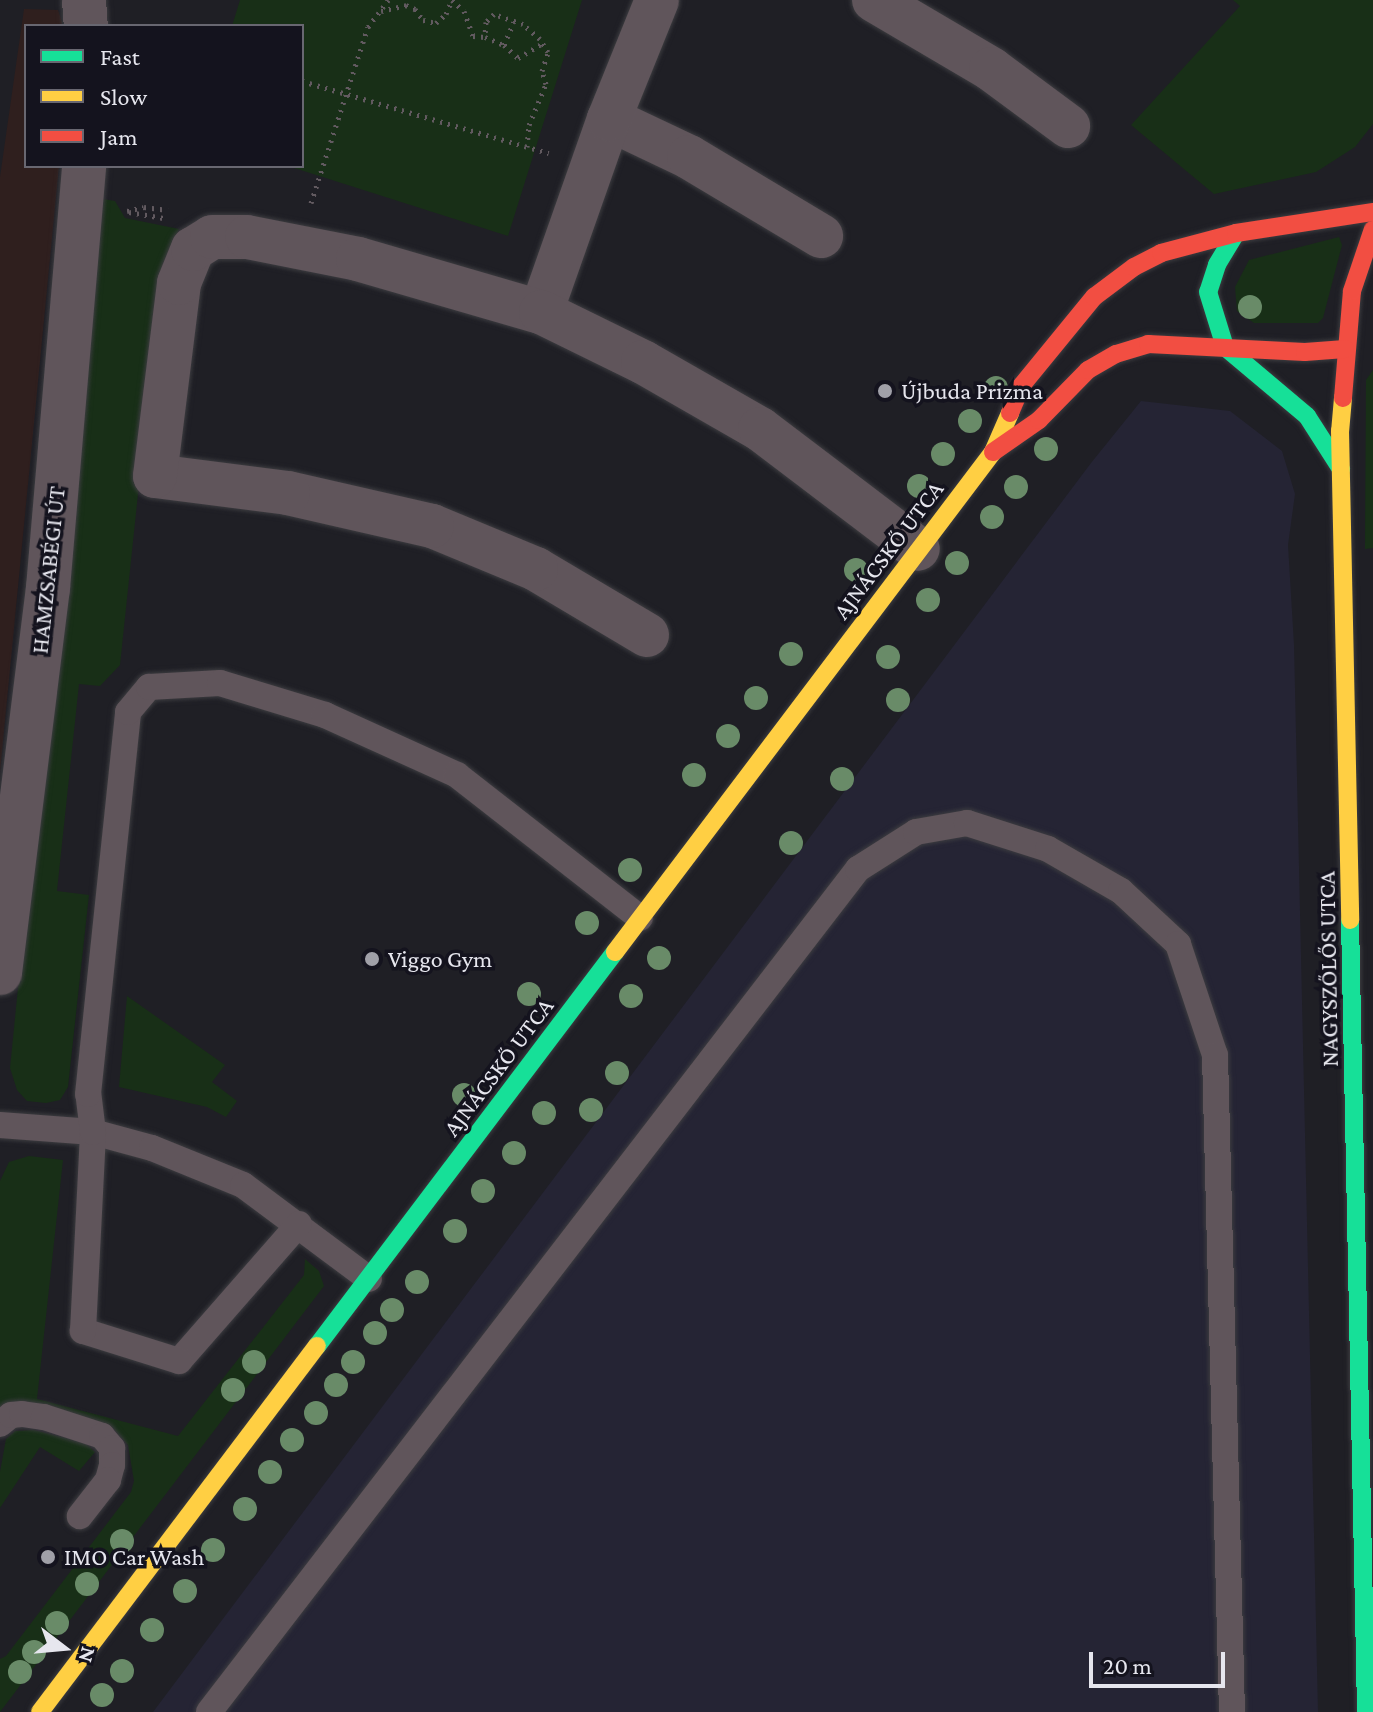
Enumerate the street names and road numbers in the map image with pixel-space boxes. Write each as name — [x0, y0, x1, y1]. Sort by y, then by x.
street label: AJNÁCSKŐ UTCA — [827, 475, 949, 625]
street label: HAMZSABÉGI ÚT — [25, 485, 71, 655]
street label: NAGYSZŐLŐS UTCA — [1312, 871, 1344, 1067]
street label: AJNÁCSKŐ UTCA — [437, 992, 559, 1142]

